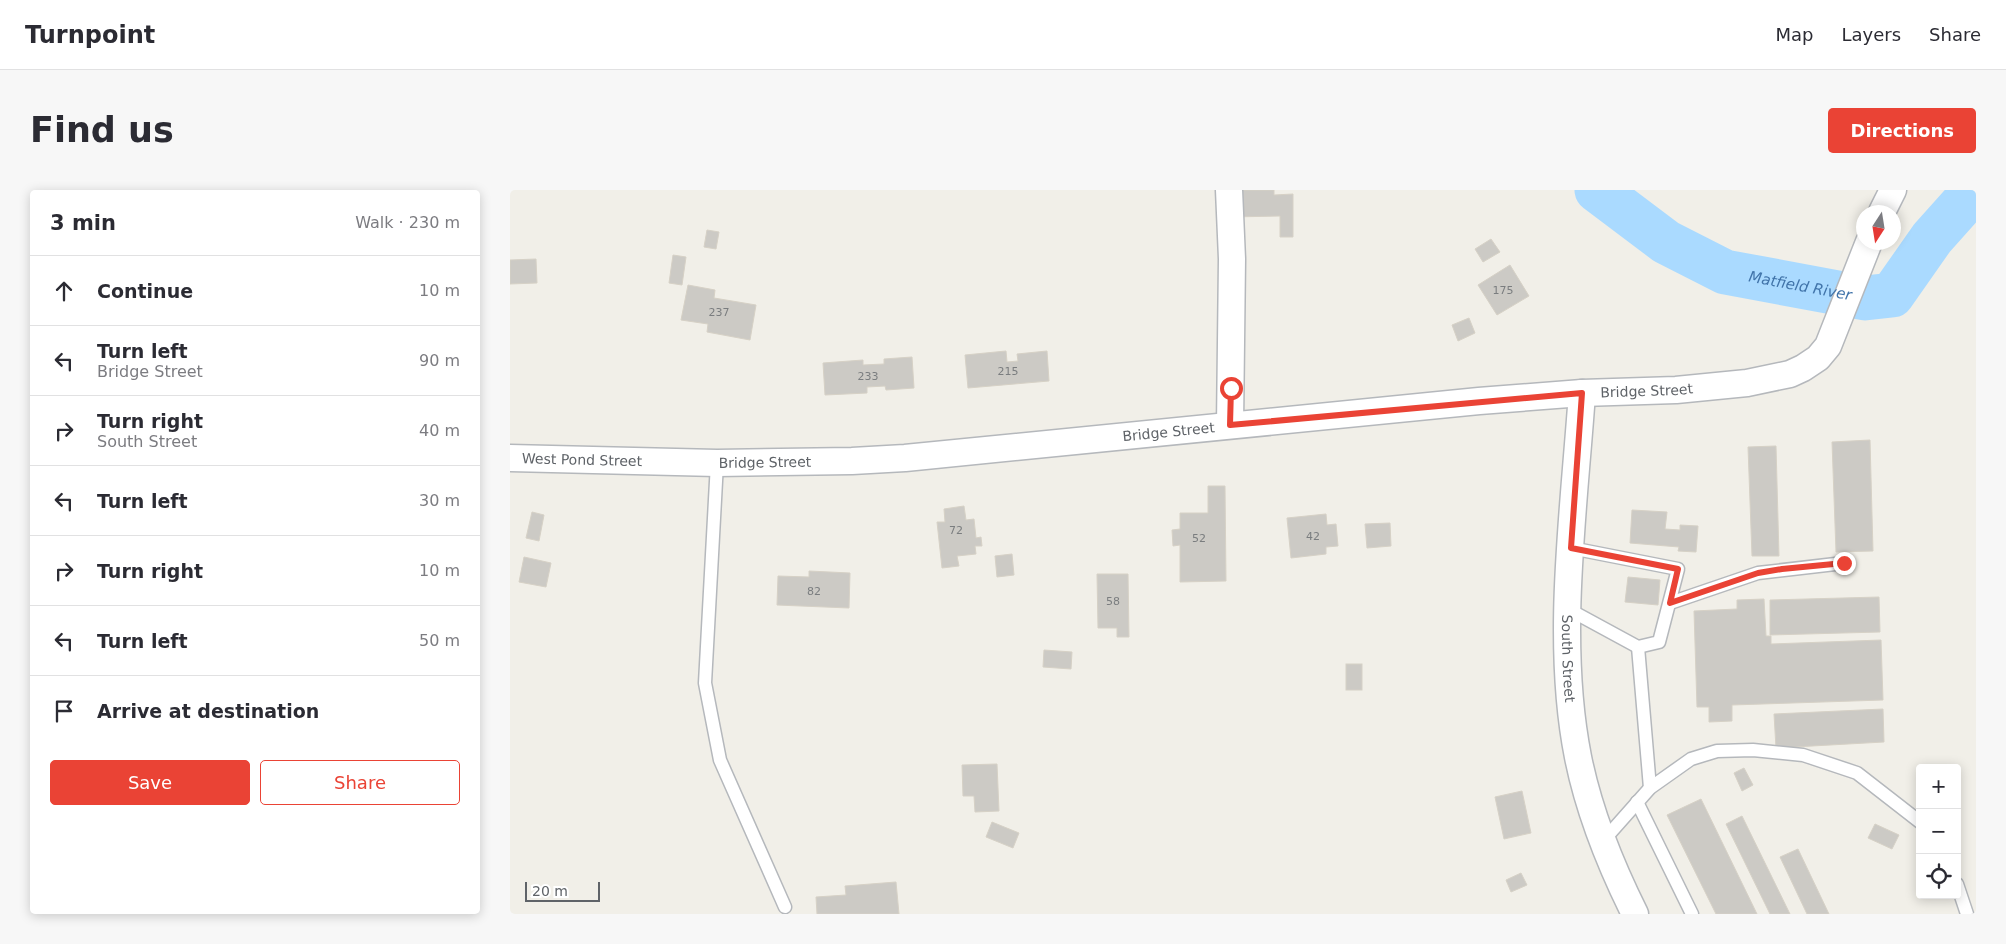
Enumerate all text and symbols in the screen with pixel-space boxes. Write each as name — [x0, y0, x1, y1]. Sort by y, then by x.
text: Turnpoint — [25, 21, 155, 49]
text: Map — [1775, 24, 1813, 45]
text: Layers — [1841, 24, 1901, 45]
text: Share — [1929, 24, 1981, 45]
button: Directions — [1828, 108, 1976, 153]
text: Find us — [30, 110, 174, 150]
north arrow — [1856, 205, 1901, 250]
text: 3 min — [50, 211, 116, 235]
text: Walk · 230 m — [355, 213, 460, 232]
water label: Matfield River — [1747, 268, 1854, 304]
icon: ahead — [50, 277, 78, 305]
text: Continue — [97, 280, 193, 302]
text: 10 m — [419, 281, 460, 300]
house number: 175 — [1493, 284, 1514, 297]
house number: 237 — [709, 306, 730, 319]
text: Turn left — [97, 340, 188, 362]
icon: left — [50, 347, 78, 375]
text: 90 m — [419, 351, 460, 370]
text: Bridge Street — [97, 362, 203, 381]
house number: 215 — [998, 365, 1019, 378]
house number: 233 — [858, 370, 879, 383]
route start — [1220, 377, 1243, 400]
street label: Bridge Street — [1600, 380, 1694, 400]
text: Turn right — [97, 410, 203, 432]
icon: right — [50, 417, 78, 445]
street label: Bridge Street — [1122, 419, 1216, 444]
text: 40 m — [419, 421, 460, 440]
text: South Street — [97, 432, 197, 451]
street label: West Pond Street — [522, 450, 643, 469]
street label: Bridge Street — [718, 454, 812, 471]
icon: left — [50, 487, 78, 515]
text: Turn left — [97, 490, 188, 512]
text: 30 m — [419, 491, 460, 510]
house number: 72 — [949, 524, 963, 537]
house number: 42 — [1306, 530, 1320, 543]
house number: 52 — [1192, 532, 1206, 545]
route end — [1833, 552, 1856, 575]
icon: right — [50, 557, 78, 585]
text: Turn right — [97, 560, 203, 582]
text: 10 m — [419, 561, 460, 580]
house number: 82 — [807, 585, 821, 598]
house number: 58 — [1106, 595, 1120, 608]
street label: South Street — [1559, 615, 1578, 703]
icon: left — [50, 627, 78, 655]
text: Turn left — [97, 630, 188, 652]
text: 50 m — [419, 631, 460, 650]
icon: arrive — [50, 697, 78, 725]
text: Arrive at destination — [97, 700, 319, 722]
button: Save — [50, 760, 250, 805]
button: Share — [260, 760, 460, 805]
map controls — [1916, 764, 1961, 899]
button: + — [1916, 764, 1961, 809]
button: − — [1916, 809, 1961, 854]
button: locate — [1916, 854, 1961, 899]
scale bar — [525, 879, 600, 902]
text: 20 m — [532, 883, 568, 899]

